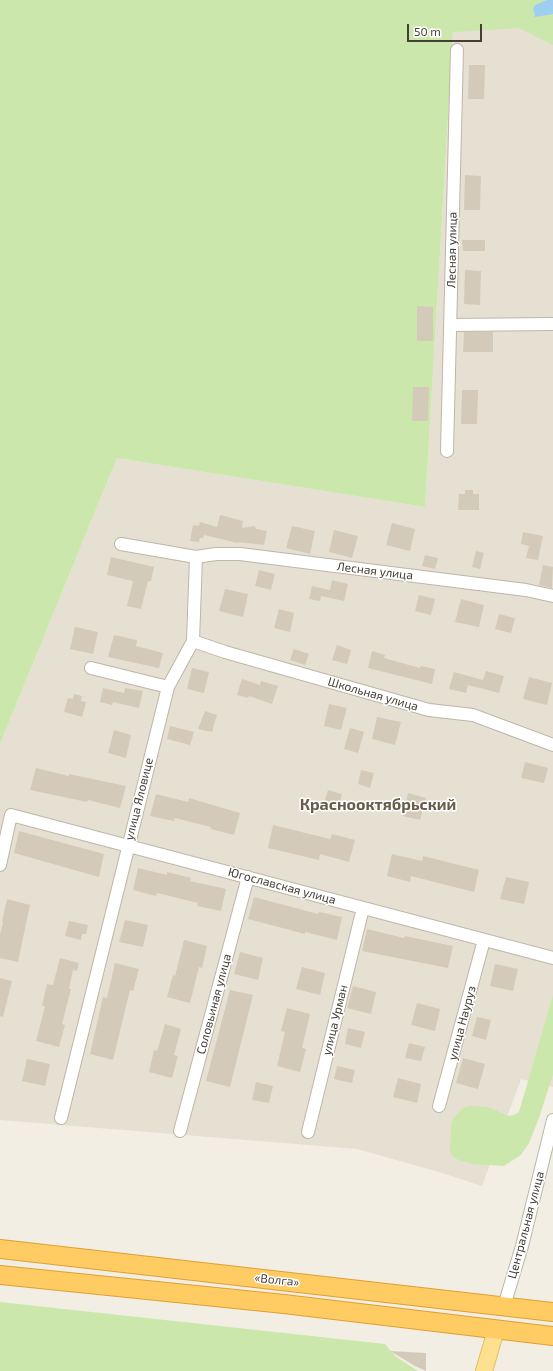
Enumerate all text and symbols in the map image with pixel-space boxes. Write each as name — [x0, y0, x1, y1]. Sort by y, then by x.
scale bar — [409, 16, 484, 42]
text: 50 m — [414, 24, 441, 38]
street label: Лесная улица — [444, 212, 460, 288]
street label: Лесная улица — [336, 559, 414, 583]
street label: Школьная улица — [326, 674, 420, 714]
street label: улица Яловице — [122, 756, 156, 842]
district label: Краснооктябрьский — [300, 795, 456, 815]
street label: Югославская улица — [227, 865, 337, 907]
street label: Соловьиная улица — [194, 952, 234, 1056]
street label: улица Урман — [319, 983, 351, 1057]
street label: улица Науруз — [445, 984, 479, 1062]
street label: Центральная улица — [505, 1170, 547, 1280]
street label: «Волга» — [254, 1271, 300, 1289]

